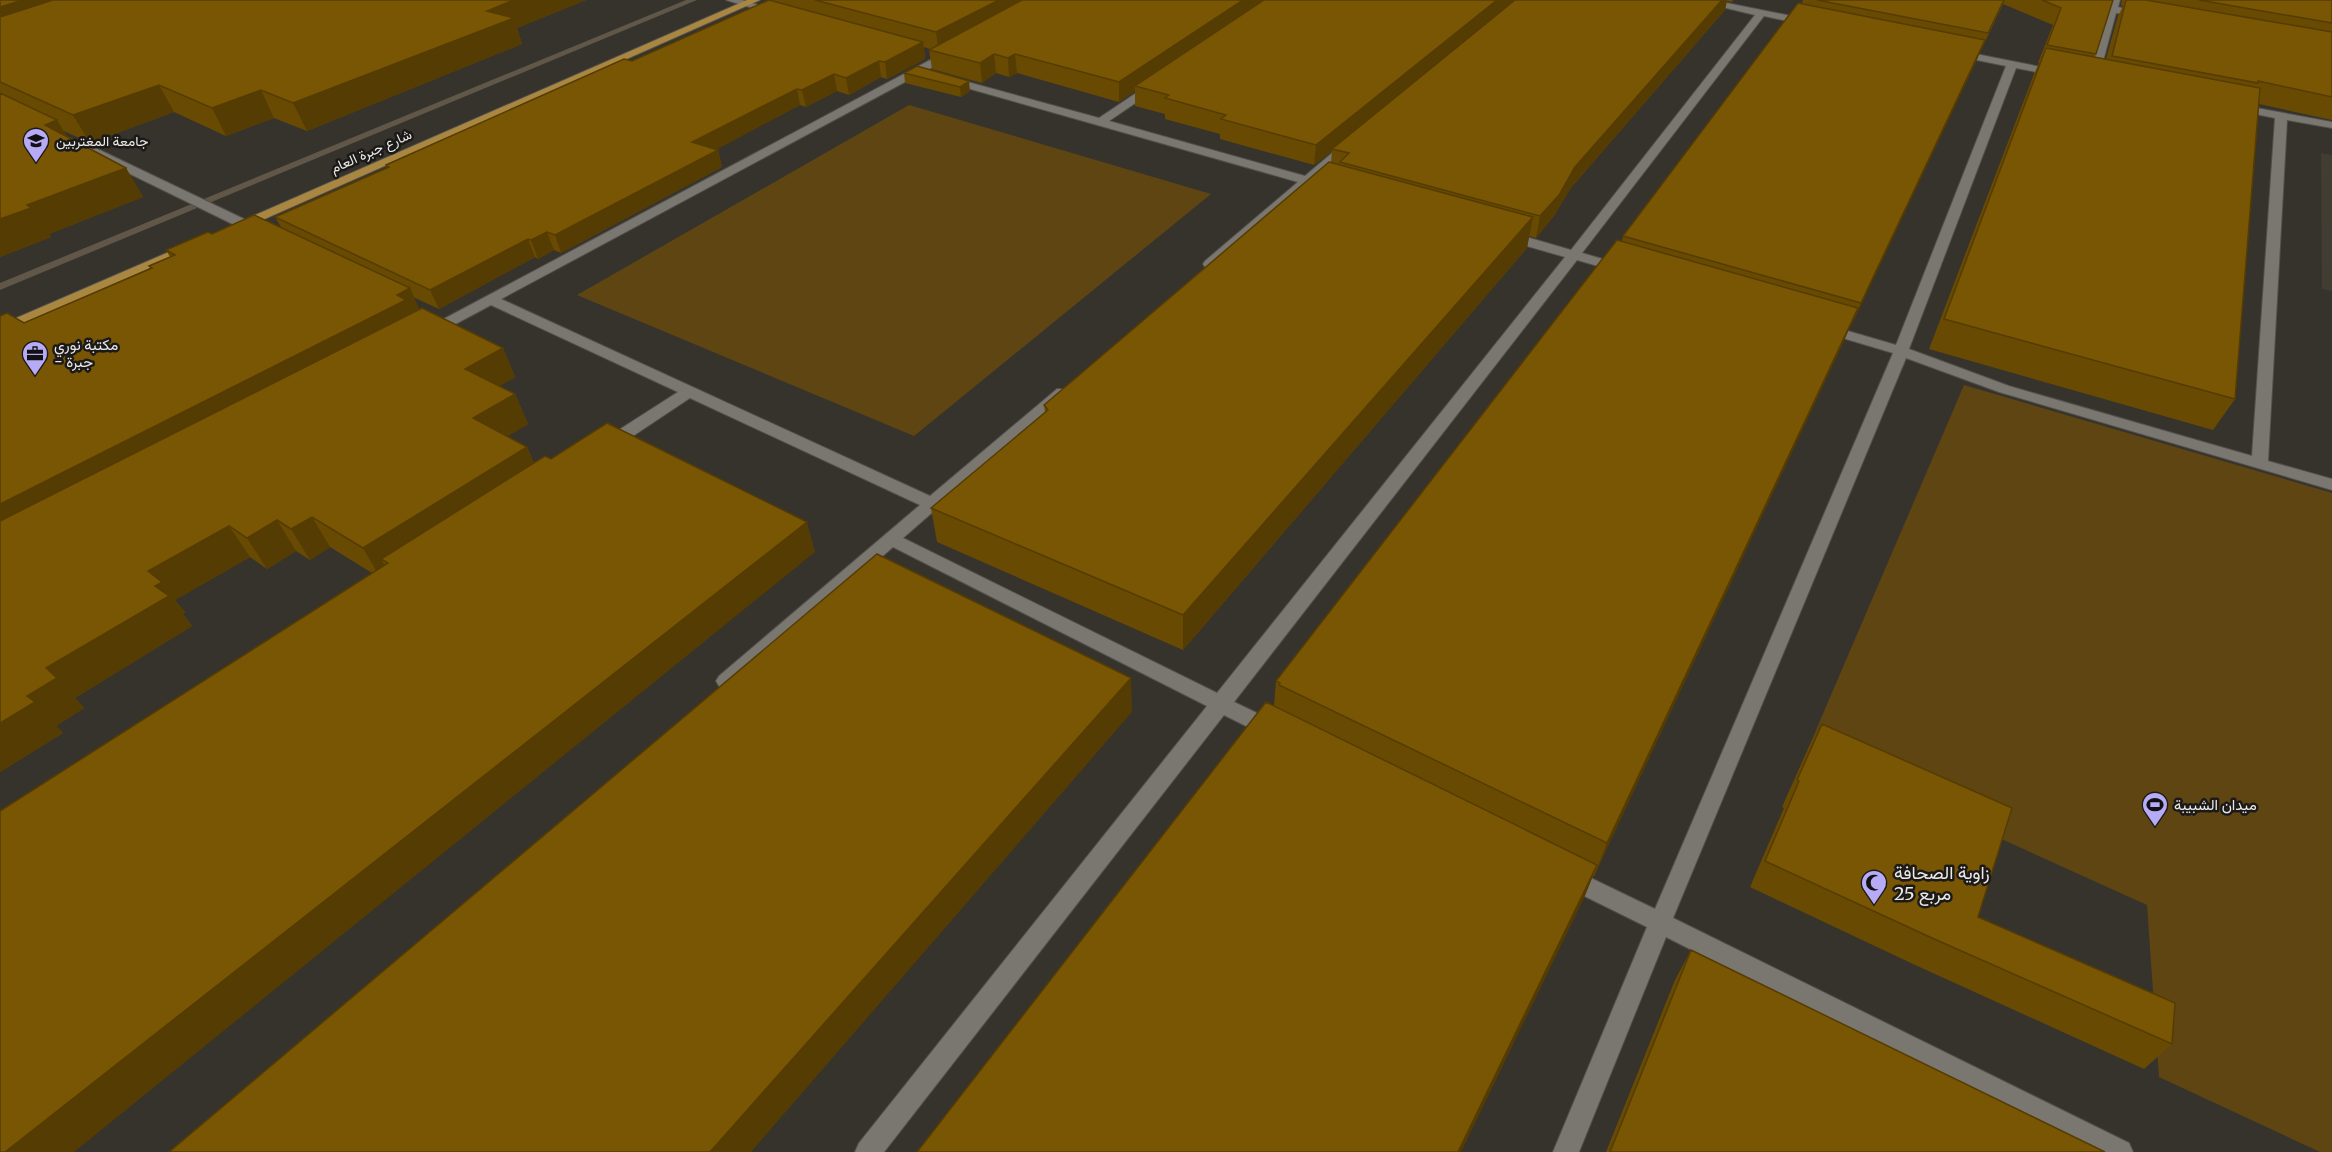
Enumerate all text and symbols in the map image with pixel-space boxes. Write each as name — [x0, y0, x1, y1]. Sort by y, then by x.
street label: شارع جبرة العام — [328, 125, 415, 179]
school or university icon: جامعة المغتربين — [21, 126, 51, 164]
place label: جامعة المغتربين — [56, 132, 148, 150]
place label: مكتبة نوري - جبرة — [54, 335, 118, 371]
office icon: مكتبة نوري - جبرة — [20, 339, 50, 377]
sports icon: ميدان الشبيبة — [2140, 790, 2170, 828]
place label: ميدان الشبيبة — [2174, 795, 2257, 814]
place label: زاوية الصحافة مربع 25 — [1894, 861, 1990, 906]
mosque icon: زاوية الصحافة مربع 25 — [1859, 868, 1889, 906]

